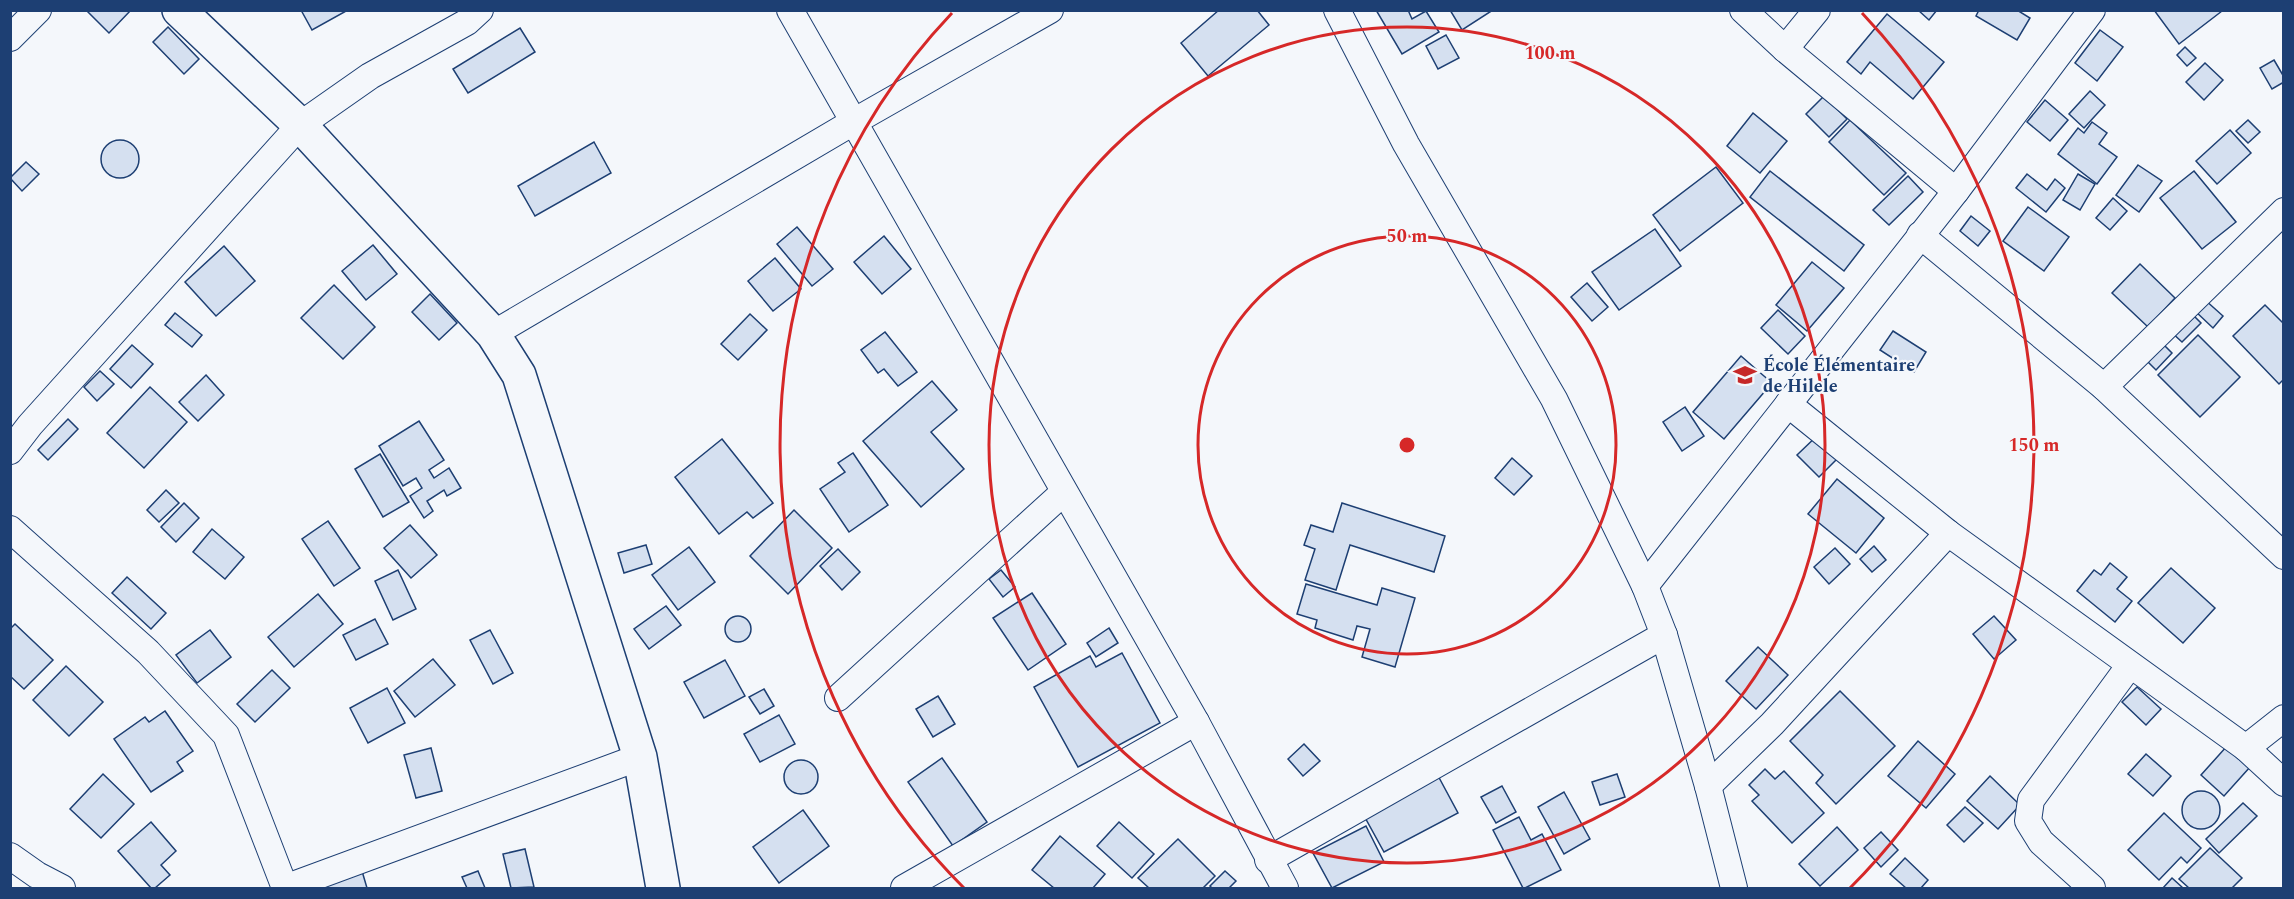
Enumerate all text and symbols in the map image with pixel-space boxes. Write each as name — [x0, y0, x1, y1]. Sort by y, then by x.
text: 100 m — [1524, 40, 1576, 67]
text: 50 m — [1387, 223, 1427, 250]
place label: École Élémentaire de Hilele — [1763, 352, 1915, 400]
school or university icon: École Élémentaire de Hilele — [1732, 362, 1758, 388]
text: 150 m — [2008, 432, 2060, 459]
centre of rings — [1397, 435, 1417, 455]

